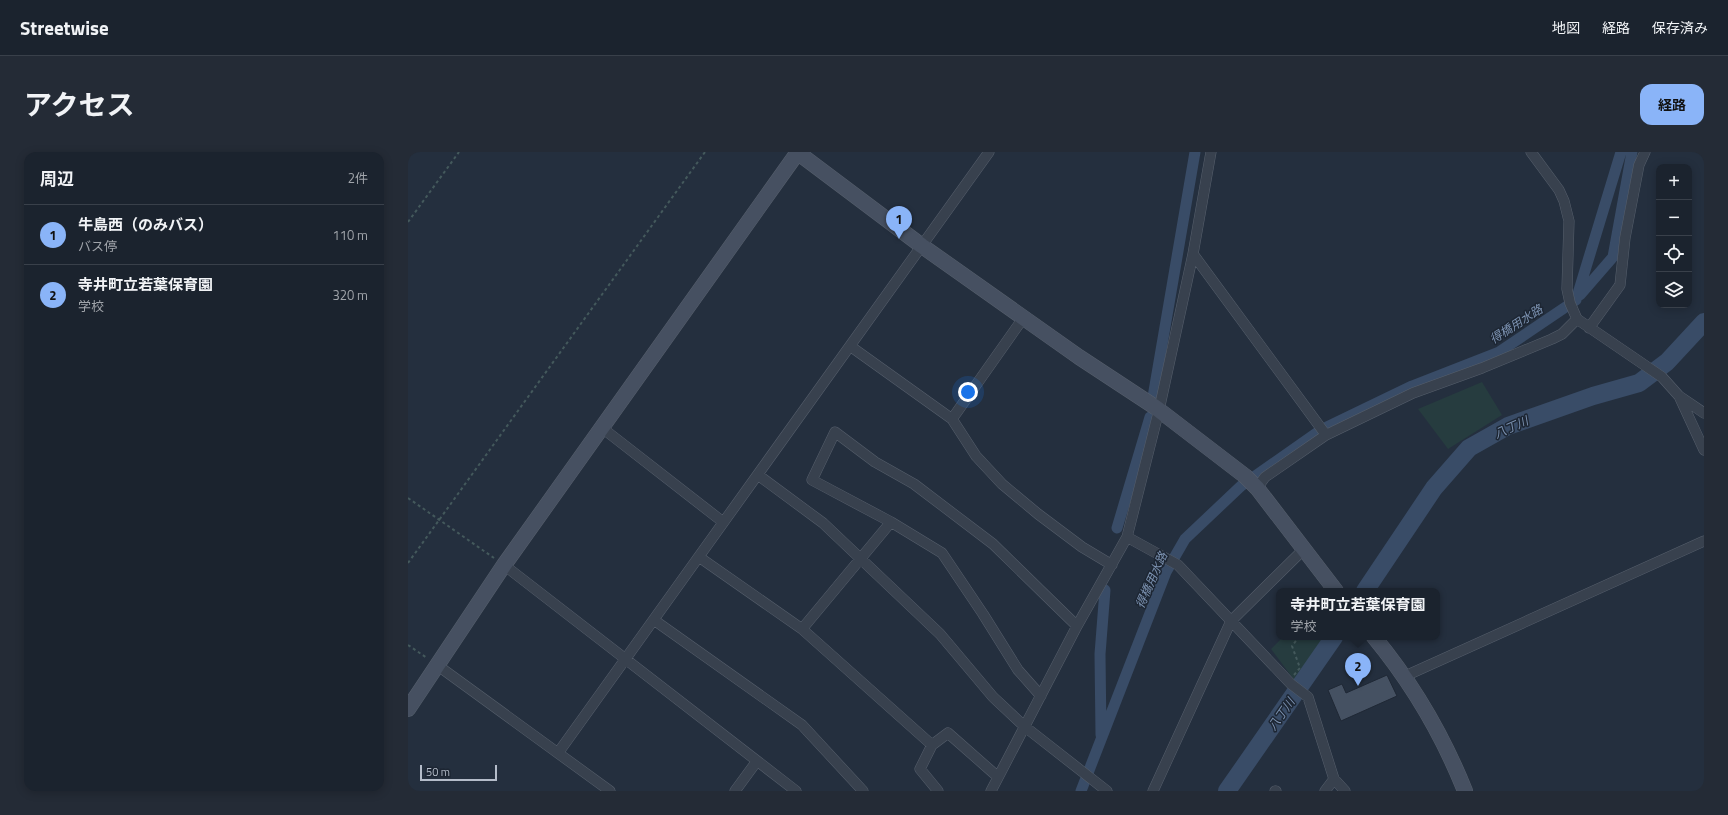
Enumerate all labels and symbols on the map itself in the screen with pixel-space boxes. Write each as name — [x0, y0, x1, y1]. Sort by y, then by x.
pin: 1 — [886, 206, 912, 239]
water label: 得橋用水路 — [1486, 299, 1547, 348]
your location — [958, 382, 978, 402]
water label: 八丁川 — [1491, 410, 1533, 443]
water label: 得橋用水路 — [1130, 548, 1172, 611]
pin: 2 — [1345, 653, 1371, 686]
water label: 八丁川 — [1263, 692, 1300, 734]
scale bar — [420, 763, 497, 782]

